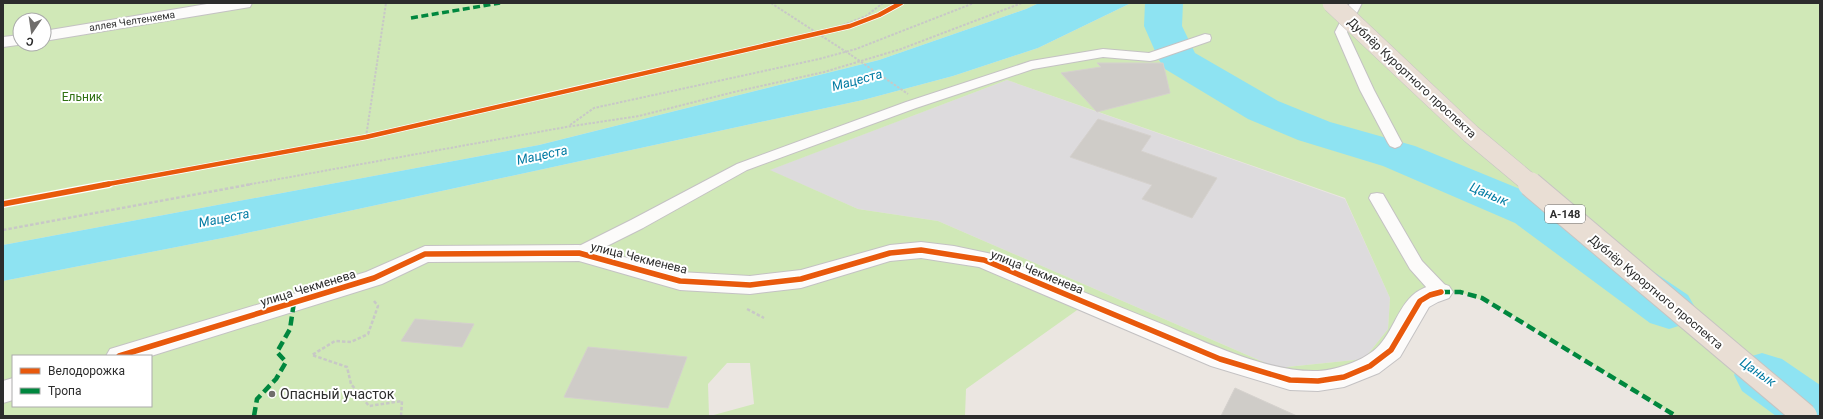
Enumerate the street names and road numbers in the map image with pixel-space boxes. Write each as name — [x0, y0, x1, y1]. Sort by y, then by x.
street label: аллея Челтенхема — [88, 9, 176, 33]
street label: Дублёр Курортного проспекта — [1345, 15, 1479, 141]
road number: А-148 — [1545, 205, 1585, 223]
street label: Дублёр Курортного проспекта — [1586, 232, 1726, 352]
street label: улица Чекменева — [589, 239, 689, 277]
street label: улица Чекменева — [989, 247, 1085, 297]
street label: улица Чекменева — [259, 267, 357, 309]

